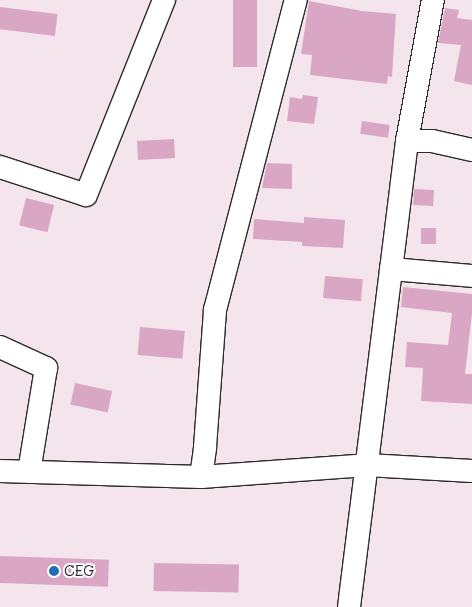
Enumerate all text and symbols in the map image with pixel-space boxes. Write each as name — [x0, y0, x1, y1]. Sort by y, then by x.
place label: CEG — [64, 562, 94, 580]
marker: CEG — [48, 565, 60, 577]

